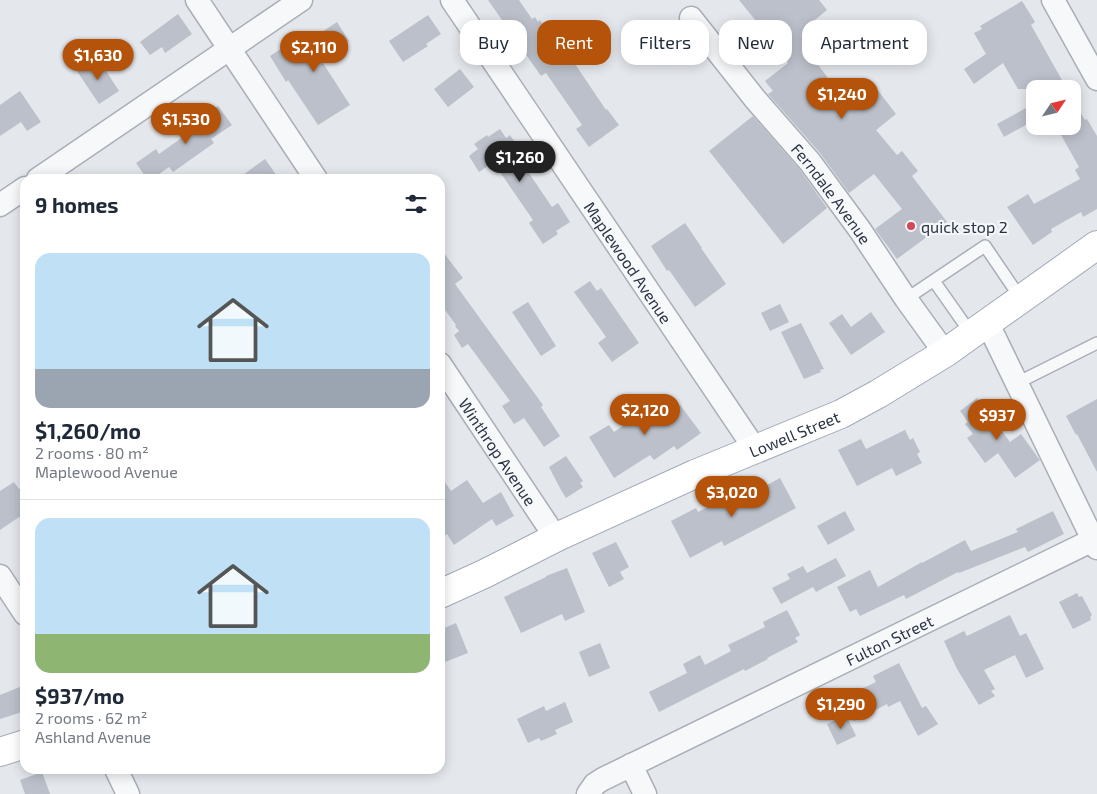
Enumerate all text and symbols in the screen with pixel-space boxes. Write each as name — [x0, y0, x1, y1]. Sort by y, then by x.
chip: Buy — [460, 20, 527, 65]
chip: Rent — [537, 20, 611, 65]
chip: Filters — [621, 20, 709, 65]
chip: New — [719, 20, 792, 65]
chip: Apartment — [802, 20, 927, 65]
pin: $2,110 — [273, 30, 355, 73]
text: $2,110 — [291, 37, 337, 56]
pin: $1,630 — [57, 38, 139, 81]
text: $1,630 — [74, 45, 122, 64]
pin: $1,240 — [801, 78, 883, 120]
north arrow — [1026, 80, 1081, 135]
map controls — [1026, 80, 1081, 135]
text: $1,240 — [817, 84, 867, 103]
pin: $1,530 — [145, 102, 227, 145]
text: $1,530 — [162, 109, 210, 128]
street label: Ferndale Avenue — [788, 139, 876, 247]
pin: $1,260 — [479, 140, 561, 183]
text: $1,260 — [496, 147, 544, 166]
icon: filters — [402, 190, 430, 218]
text: 9 homes — [35, 192, 118, 217]
street label: Maplewood Avenue — [581, 197, 677, 326]
place label: quick stop 2 — [921, 217, 1008, 236]
marker: quick stop 2 — [905, 220, 917, 232]
icon: home — [188, 285, 278, 375]
street label: Winthrop Avenue — [456, 394, 541, 509]
pin: $2,120 — [604, 394, 686, 436]
pin: $937 — [967, 398, 1027, 441]
text: $2,120 — [621, 400, 669, 419]
text: $937 — [979, 405, 1015, 424]
street label: Lowell Street — [746, 406, 842, 460]
text: $1,260/mo — [35, 418, 141, 443]
text: 2 rooms · 80 m² — [35, 443, 149, 462]
text: Maplewood Avenue — [35, 462, 178, 481]
pin: $3,020 — [691, 476, 773, 518]
text: $3,020 — [706, 482, 758, 501]
icon: home — [188, 551, 278, 641]
street label: Fulton Street — [842, 610, 936, 669]
text: $937/mo — [35, 683, 124, 708]
pin: $1,290 — [800, 688, 882, 730]
text: $1,290 — [817, 694, 865, 713]
text: 2 rooms · 62 m² — [35, 708, 147, 727]
text: Ashland Avenue — [35, 727, 151, 746]

